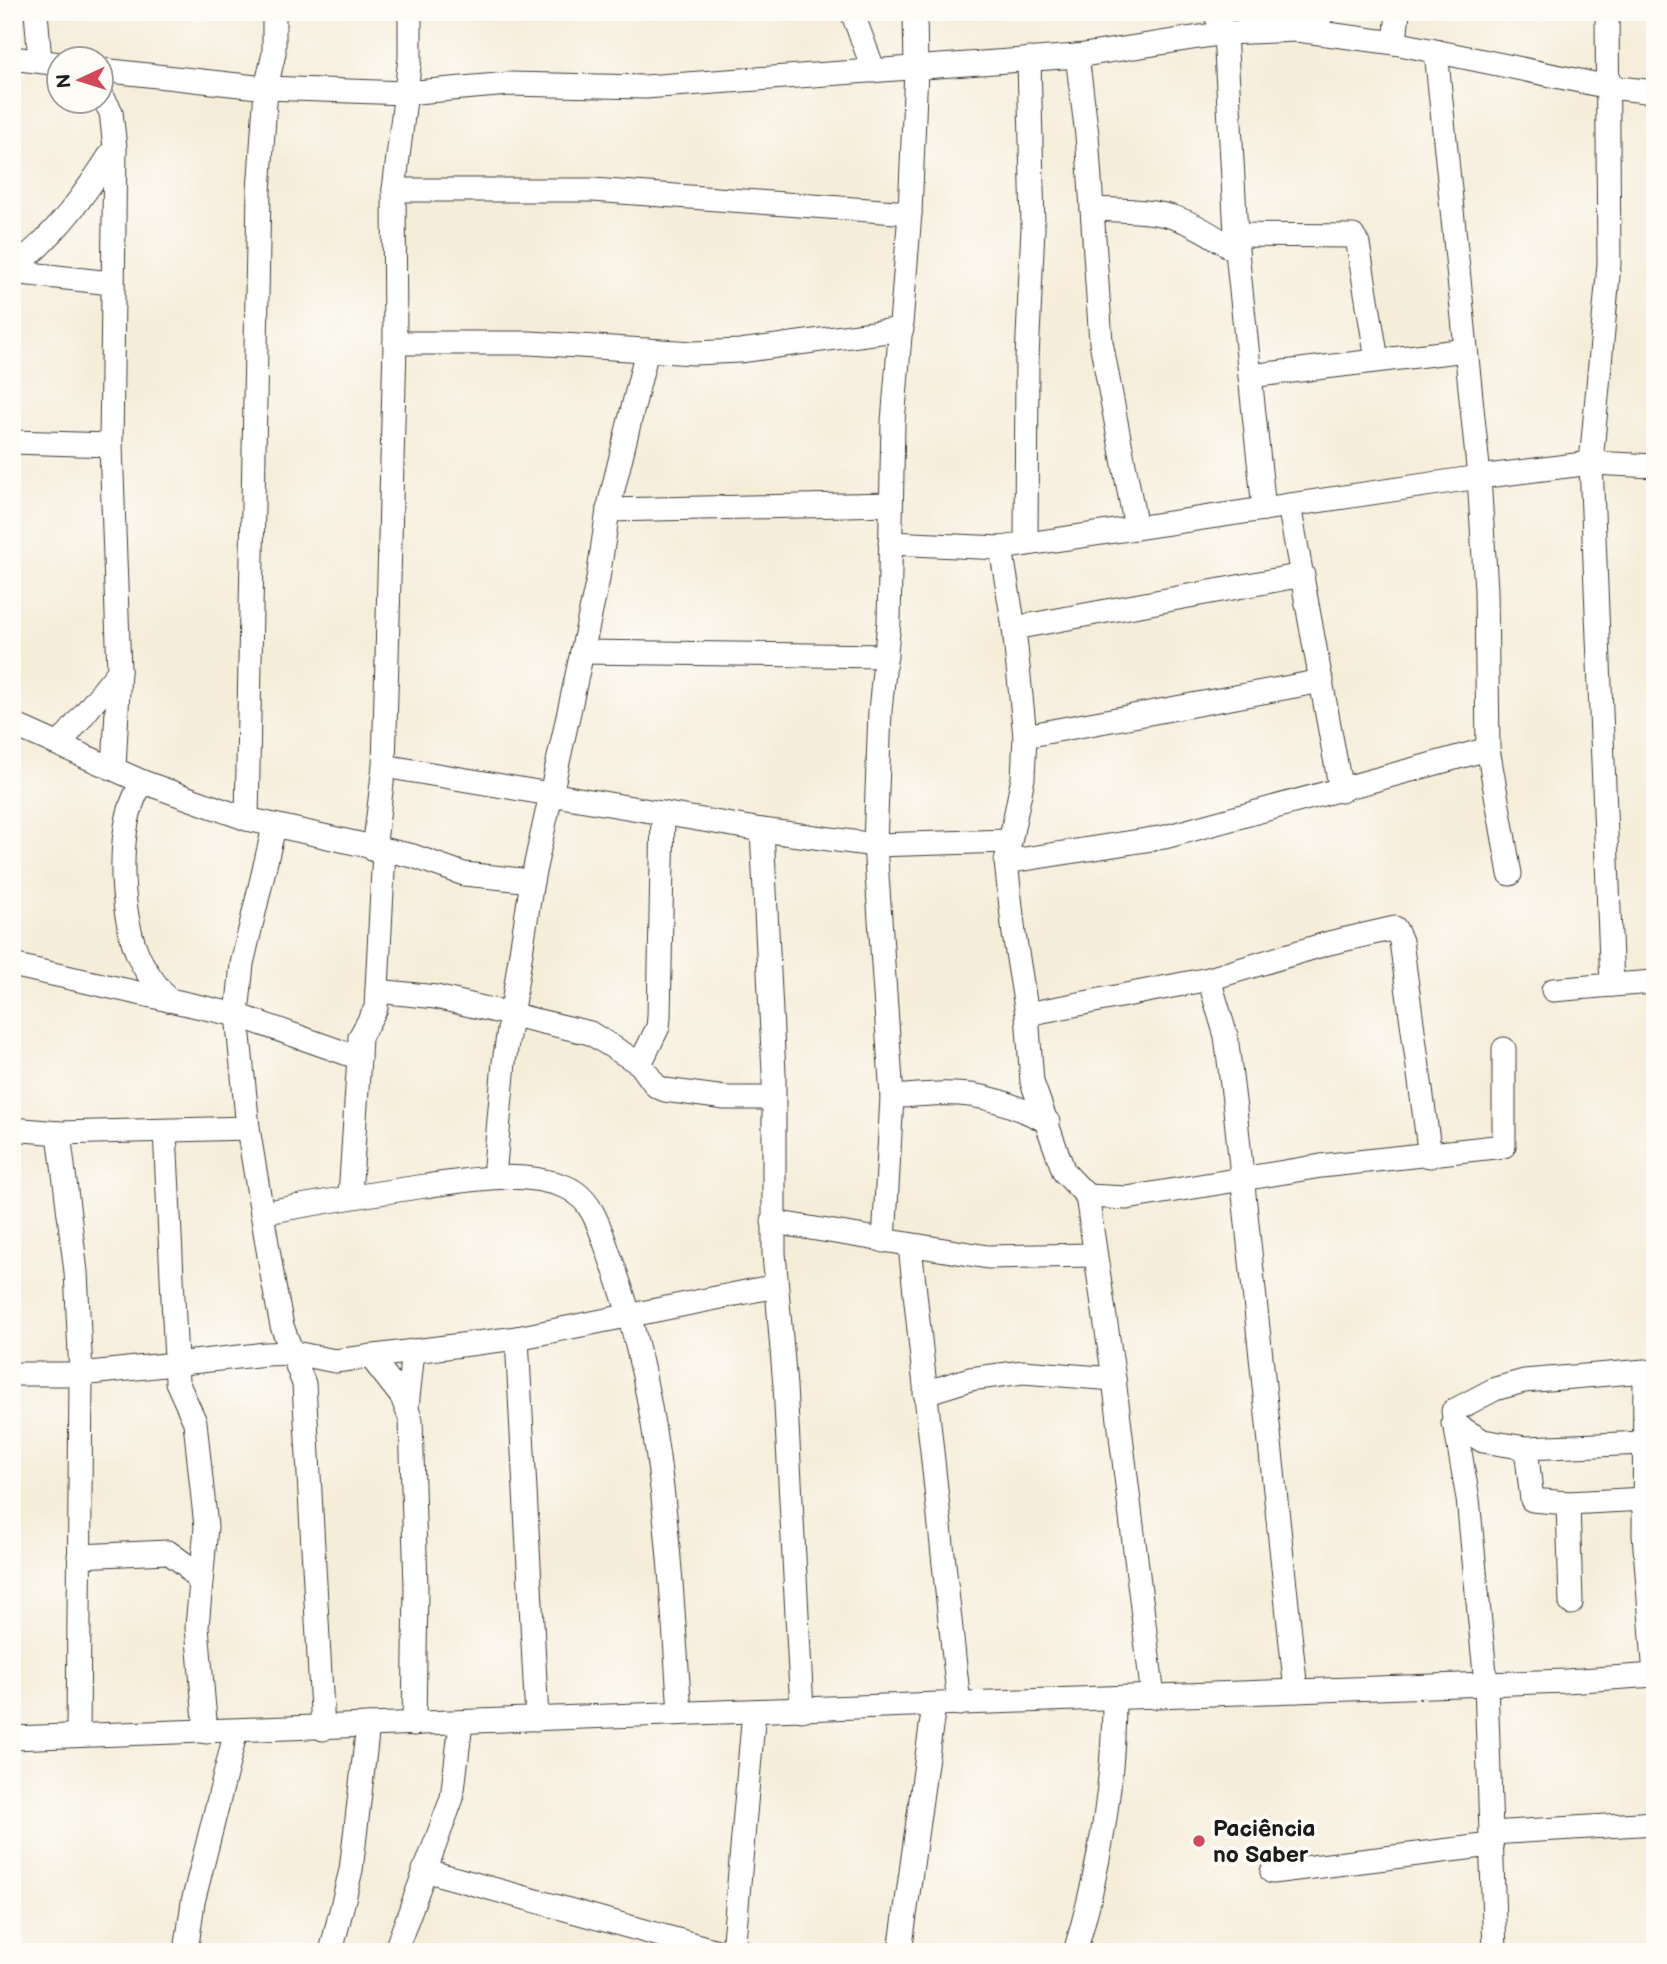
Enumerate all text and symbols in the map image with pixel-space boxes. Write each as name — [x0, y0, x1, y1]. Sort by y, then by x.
north arrow — [46, 46, 116, 116]
text: N — [53, 73, 77, 89]
place label: Paciência no Saber — [1213, 1815, 1316, 1869]
marker: Paciência no Saber — [1191, 1833, 1207, 1849]

